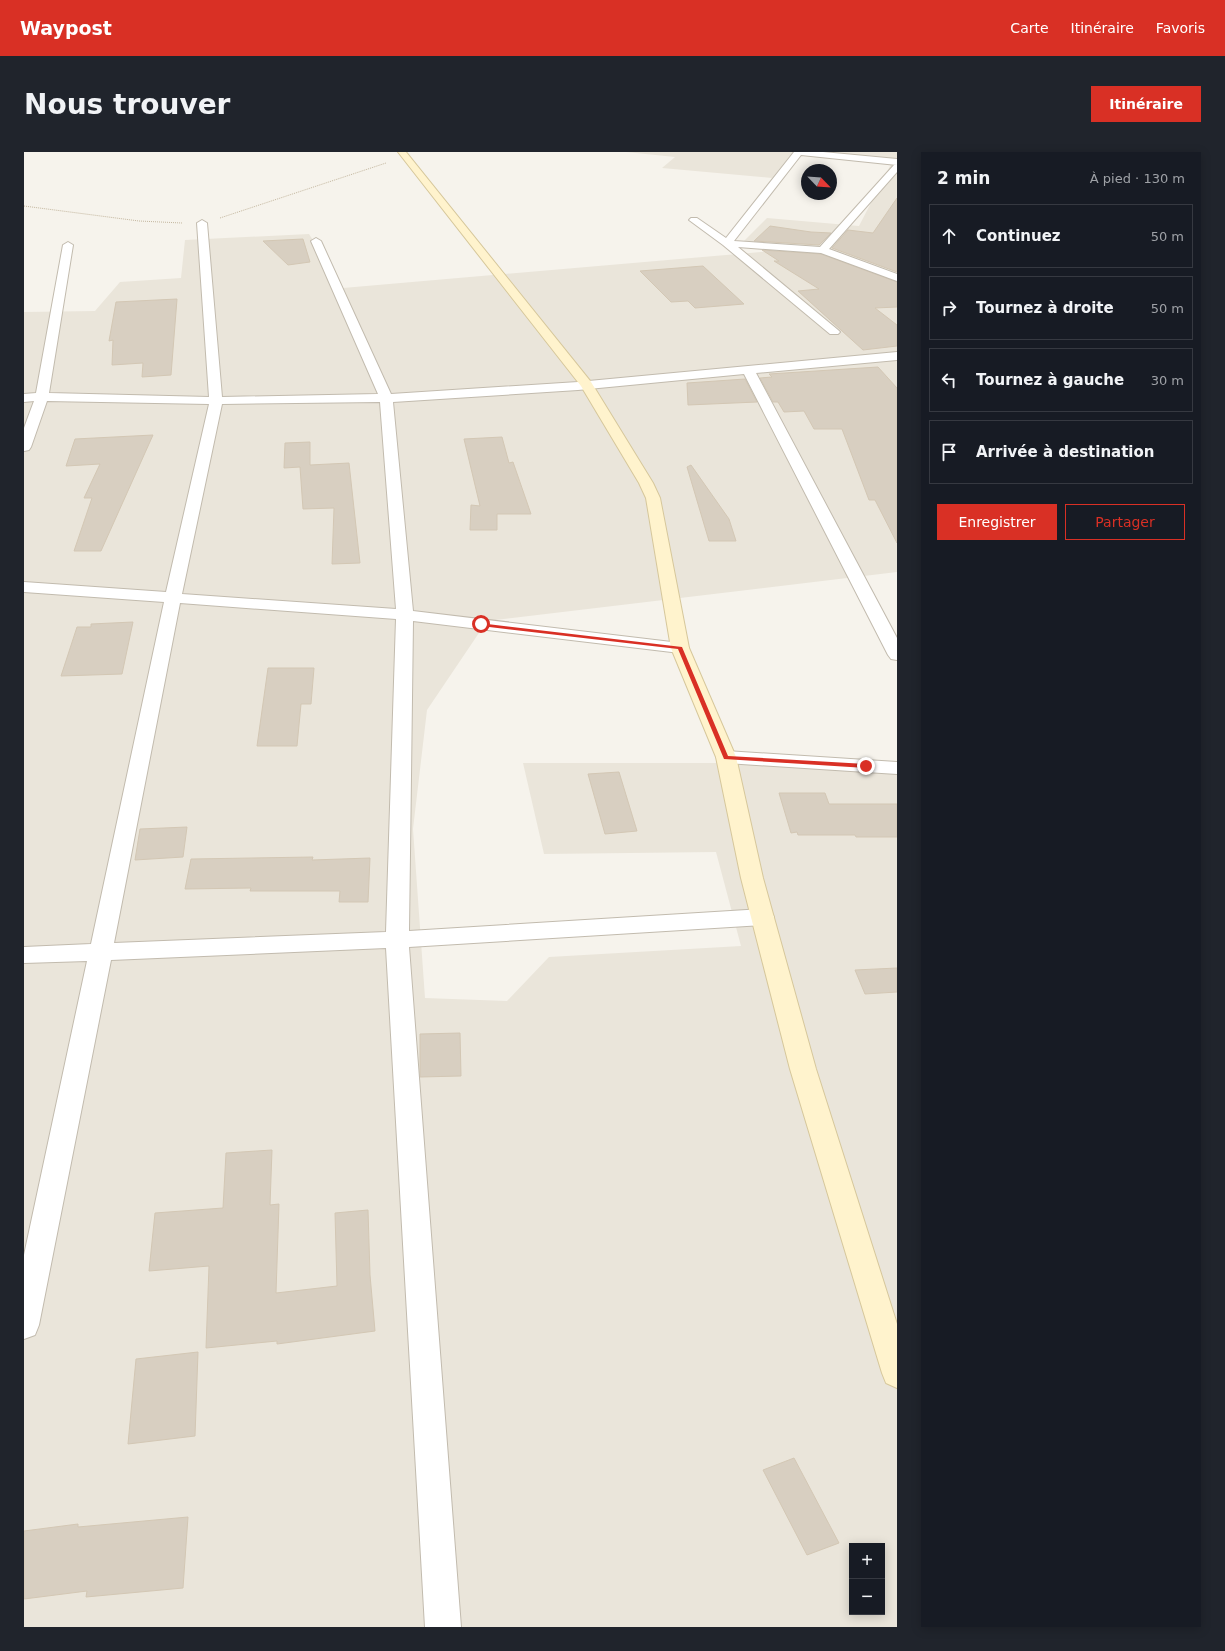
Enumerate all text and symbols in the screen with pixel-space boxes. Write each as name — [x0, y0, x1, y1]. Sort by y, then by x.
text: Waypost — [20, 17, 112, 39]
text: Carte — [1010, 20, 1049, 36]
text: Itinéraire — [1071, 20, 1134, 36]
text: Favoris — [1156, 20, 1205, 36]
button: Itinéraire — [1091, 86, 1201, 122]
text: Nous trouver — [24, 88, 230, 121]
north arrow — [801, 164, 837, 200]
text: 2 min — [937, 168, 990, 188]
text: À pied · 130 m — [1090, 171, 1185, 186]
icon: ahead — [938, 225, 960, 247]
text: Continuez — [976, 227, 1061, 245]
text: 50 m — [1151, 229, 1184, 244]
icon: right — [938, 297, 960, 319]
text: Tournez à droite — [976, 299, 1114, 317]
text: 50 m — [1151, 301, 1184, 316]
icon: left — [938, 369, 960, 391]
text: Tournez à gauche — [976, 371, 1124, 389]
text: 30 m — [1151, 373, 1184, 388]
icon: arrive — [938, 441, 960, 463]
text: Arrivée à destination — [976, 443, 1154, 461]
button: Enregistrer — [937, 504, 1057, 540]
button: Partager — [1065, 504, 1185, 540]
route start — [472, 615, 490, 633]
route end — [857, 757, 875, 775]
map controls — [849, 1543, 885, 1615]
button: + — [849, 1543, 885, 1579]
button: − — [849, 1579, 885, 1615]

